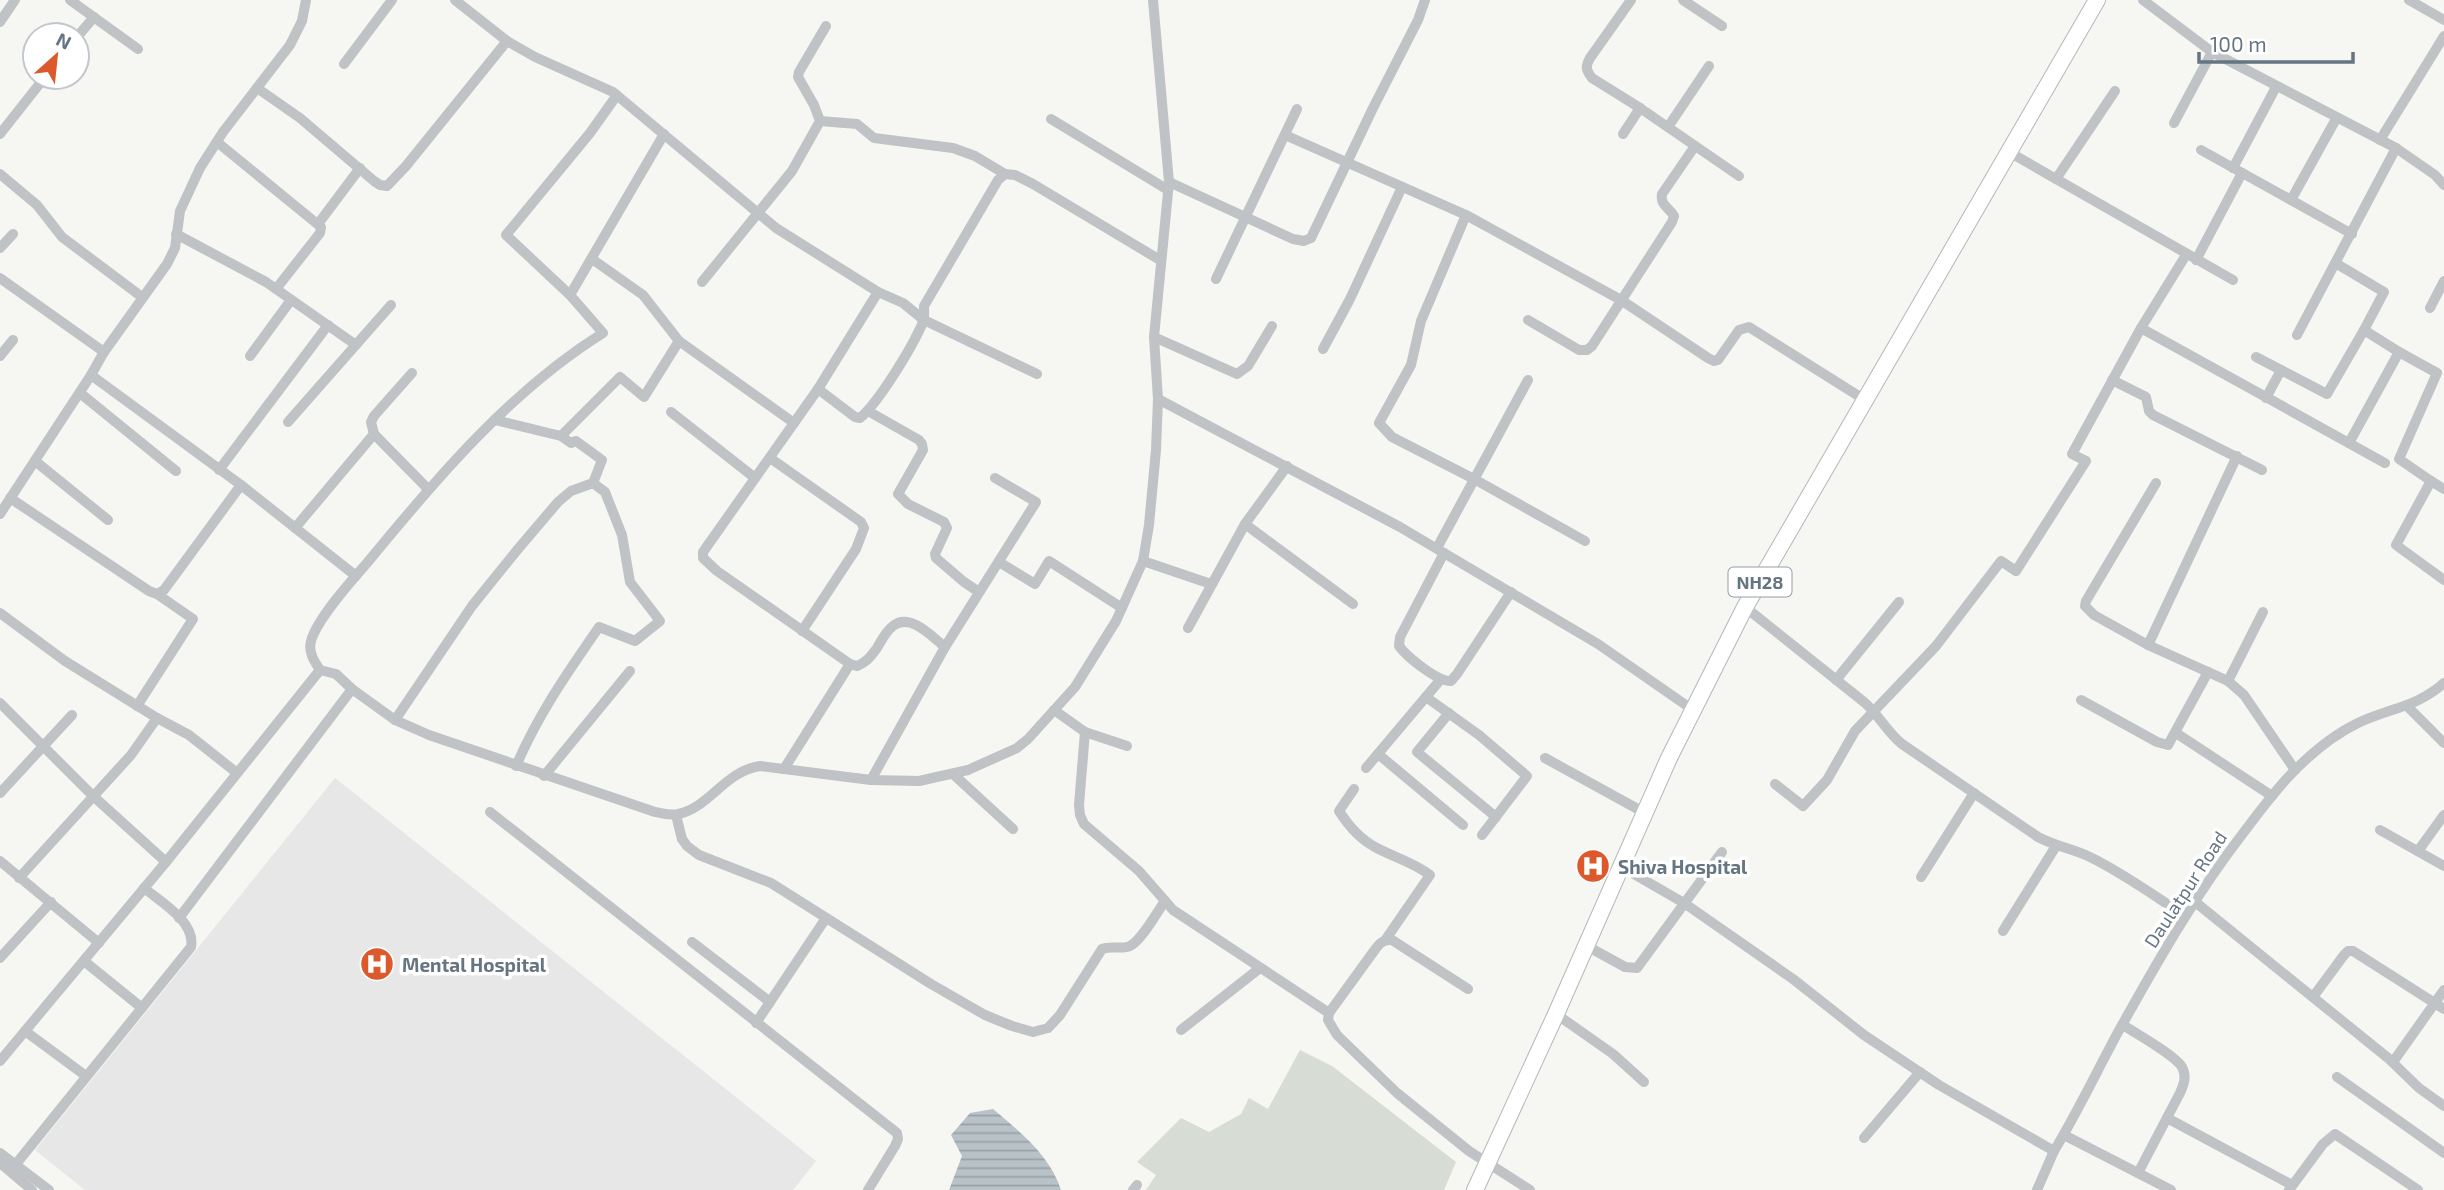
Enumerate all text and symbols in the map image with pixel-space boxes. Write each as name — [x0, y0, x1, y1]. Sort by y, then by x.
north arrow — [21, 21, 91, 91]
scale bar — [2199, 21, 2353, 65]
text: N — [53, 27, 75, 54]
text: 100 m — [2210, 31, 2267, 56]
road number: NH28 — [1728, 568, 1792, 596]
street label: Daulatpur Road — [2139, 826, 2231, 952]
hospital icon: Shiva Hospital — [1574, 847, 1612, 885]
place label: Shiva Hospital — [1618, 855, 1748, 878]
hospital icon: Mental Hospital — [358, 945, 396, 983]
place label: Mental Hospital — [402, 953, 547, 976]

